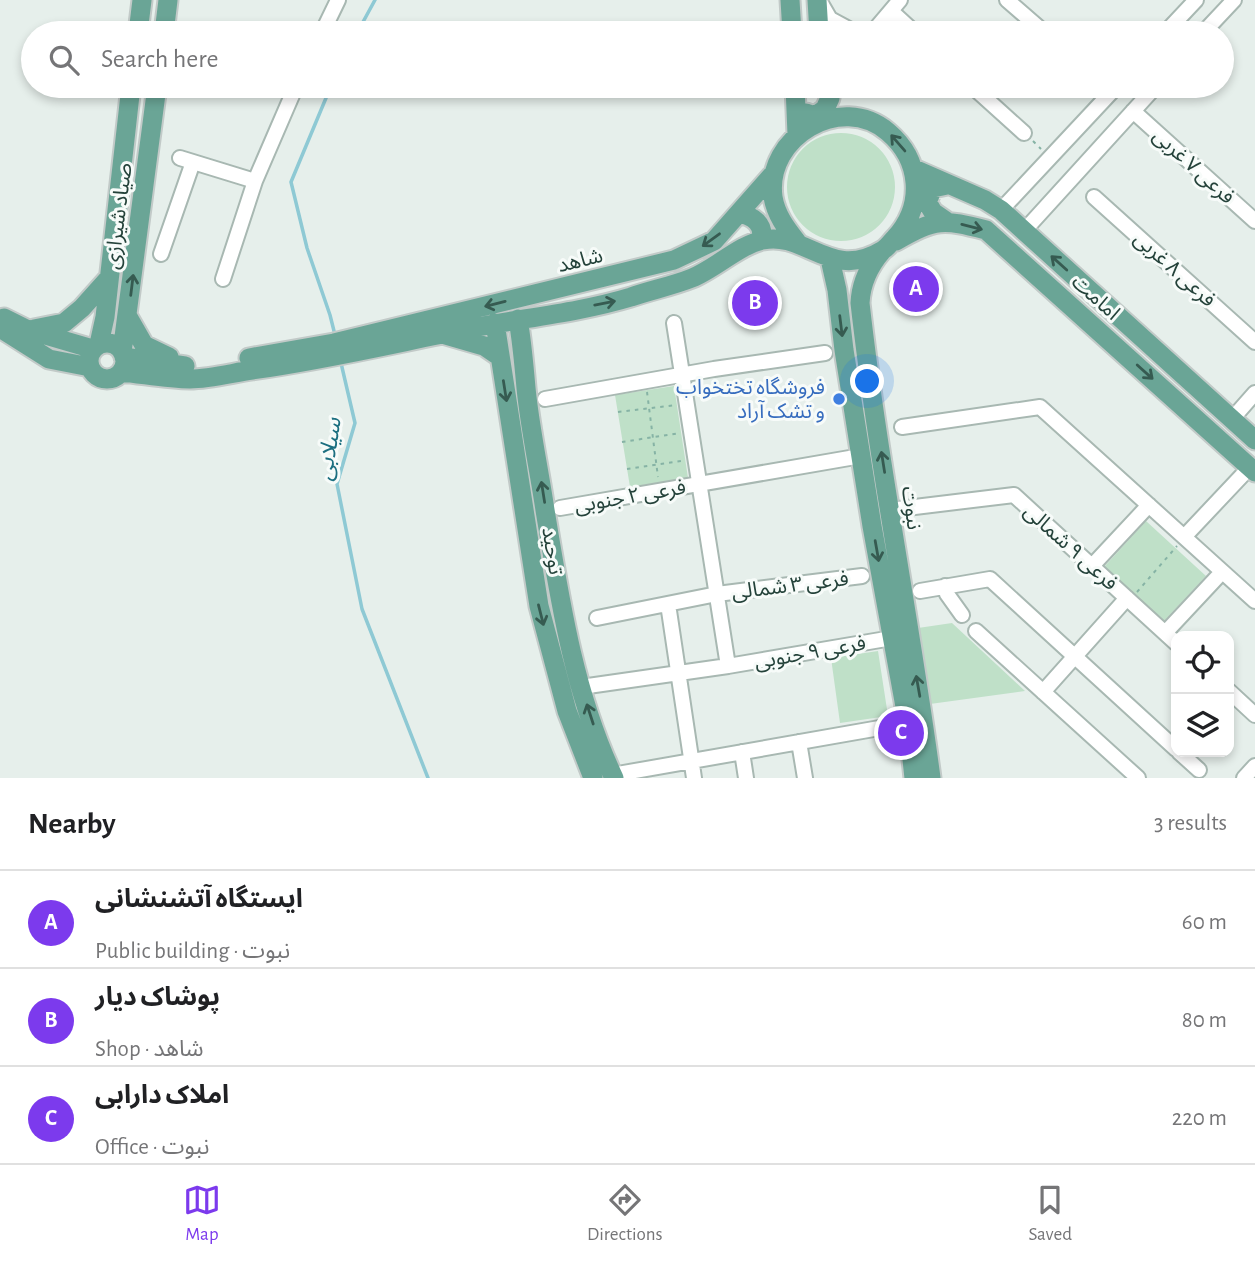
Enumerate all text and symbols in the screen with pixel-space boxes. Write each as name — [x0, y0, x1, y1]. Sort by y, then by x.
search box — [21, 21, 1234, 98]
icon: search — [45, 41, 83, 79]
text: Search here — [101, 46, 219, 72]
street label: فرعی ۷ غربی — [1148, 125, 1238, 209]
one-way arrow — [890, 134, 906, 152]
street label: صیاد شیرازی — [102, 162, 136, 271]
one-way arrow — [960, 220, 983, 234]
street label: فرعی ۸ غربی — [1129, 228, 1219, 312]
one-way arrow — [702, 232, 721, 247]
street label: شاهد — [555, 245, 605, 276]
one-way arrow — [1051, 254, 1068, 271]
pin: A — [893, 263, 939, 315]
street label: امامت — [1068, 271, 1124, 324]
one-way arrow — [126, 274, 139, 297]
pin: B — [732, 277, 778, 329]
one-way arrow — [593, 296, 616, 310]
one-way arrow — [484, 298, 506, 311]
one-way arrow — [835, 314, 848, 337]
your location — [850, 364, 884, 398]
one-way arrow — [1136, 364, 1154, 380]
place label: فروشگاه تختخواب و تشک آراد — [676, 376, 825, 423]
one-way arrow — [499, 379, 512, 402]
marker: فروشگاه تختخواب و تشک آراد — [831, 391, 847, 407]
water label: سیلابی — [313, 415, 347, 483]
one-way arrow — [876, 451, 889, 473]
street label: فرعی ۲ جنوبی — [573, 476, 688, 518]
one-way arrow — [536, 481, 549, 504]
street label: نبوت — [897, 485, 925, 531]
street label: فرعی ۹ شمالی — [1019, 500, 1121, 595]
street label: توحید — [537, 526, 567, 576]
one-way arrow — [871, 539, 884, 562]
street label: فرعی ۳ شمالی — [730, 568, 850, 604]
one-way arrow — [535, 604, 548, 626]
map controls — [1171, 631, 1234, 757]
button: locate — [1171, 631, 1234, 694]
street label: فرعی ۹ جنوبی — [753, 632, 868, 674]
one-way arrow — [911, 675, 924, 698]
button: layers — [1171, 694, 1234, 757]
one-way arrow — [583, 703, 596, 725]
pin: C — [878, 707, 924, 759]
text: Nearby — [28, 809, 116, 839]
text: 3 results — [1154, 812, 1227, 835]
text: ایستگاه آتشنشانی — [95, 886, 303, 912]
text: A — [44, 911, 58, 934]
text: 60 m — [1182, 911, 1227, 934]
text: Public building · نبوت — [95, 940, 290, 963]
text: پوشاک دیار — [95, 984, 220, 1010]
text: B — [44, 1009, 58, 1032]
text: 80 m — [1182, 1009, 1227, 1032]
text: Shop · شاهد — [95, 1038, 204, 1061]
text: املاک دارابی — [95, 1082, 229, 1108]
text: C — [45, 1107, 57, 1130]
text: 220 m — [1172, 1107, 1227, 1130]
text: Office · نبوت — [95, 1136, 209, 1159]
tab: Map — [183, 1181, 221, 1246]
tab: Directions — [587, 1181, 663, 1246]
tab: Saved — [1029, 1181, 1072, 1246]

